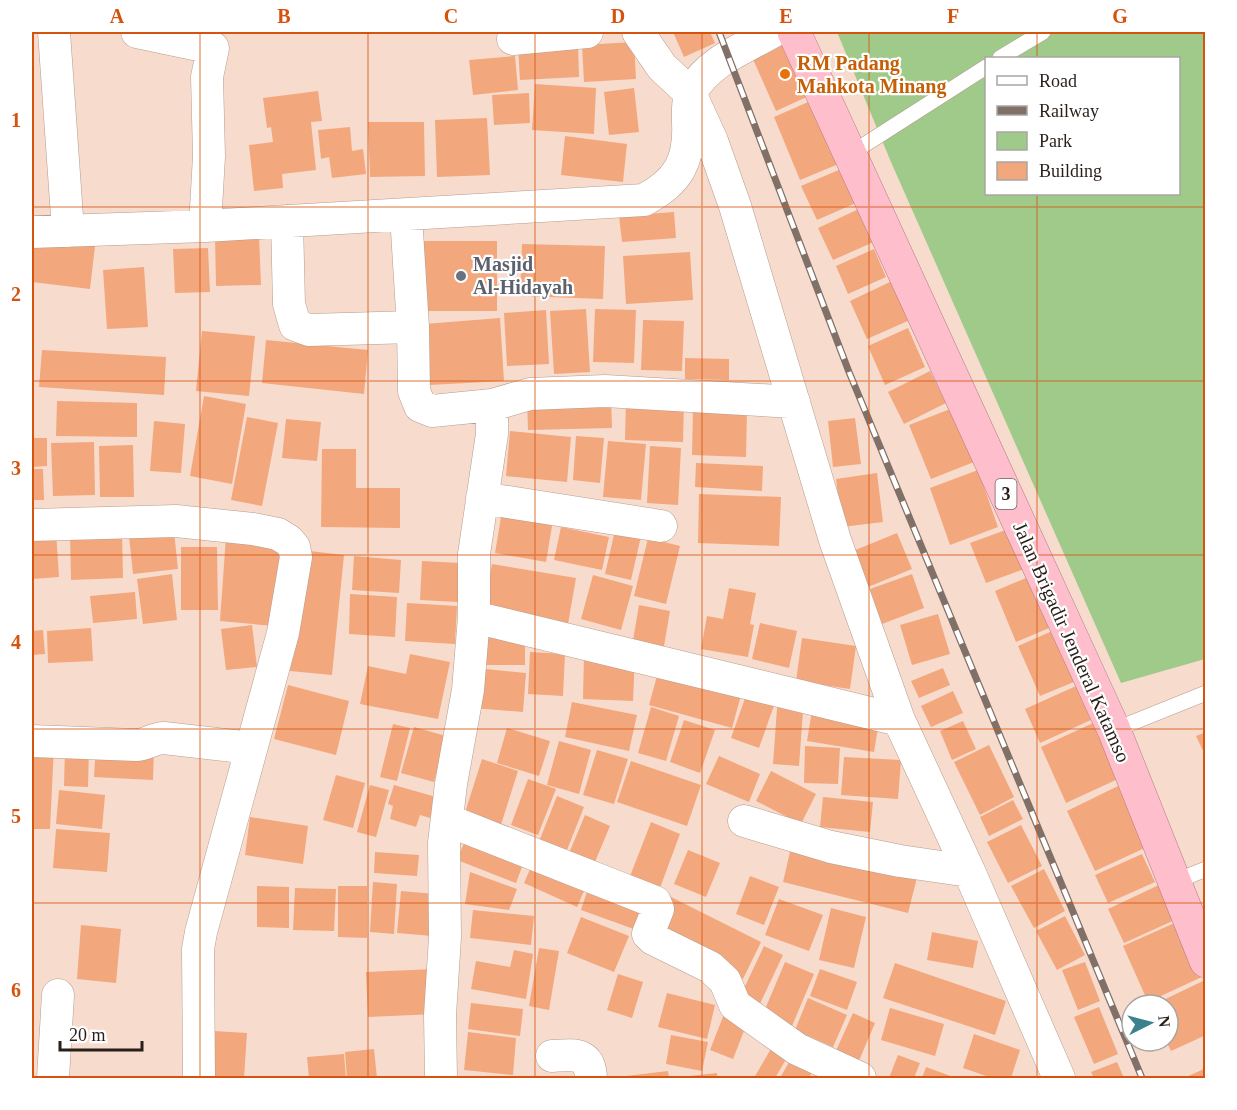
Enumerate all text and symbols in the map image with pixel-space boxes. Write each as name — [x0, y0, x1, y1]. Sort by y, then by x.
text: A — [110, 5, 125, 27]
text: B — [277, 5, 291, 27]
text: C — [444, 5, 458, 27]
text: D — [611, 5, 625, 27]
text: E — [779, 5, 793, 27]
text: F — [947, 5, 959, 27]
text: G — [1112, 5, 1128, 27]
place label: RM Padang Mahkota Minang — [797, 52, 946, 98]
legend — [985, 57, 1180, 195]
marker: RM Padang Mahkota Minang — [778, 67, 792, 81]
text: Road — [1039, 71, 1077, 91]
text: Railway — [1039, 101, 1099, 121]
text: 1 — [11, 109, 21, 131]
text: Park — [1039, 131, 1072, 151]
text: Building — [1039, 161, 1102, 181]
place label: Masjid Al-Hidayah — [473, 253, 573, 299]
marker: Masjid Al-Hidayah — [454, 269, 468, 283]
text: 2 — [11, 283, 21, 305]
text: 3 — [11, 457, 21, 479]
road number: 3 — [996, 479, 1016, 509]
street label: Jalan Brigadir Jenderal Katamso — [1008, 519, 1135, 766]
text: 4 — [11, 631, 21, 653]
text: 5 — [11, 805, 21, 827]
text: 6 — [11, 979, 21, 1001]
north arrow — [1120, 993, 1180, 1053]
scale bar — [60, 1014, 142, 1052]
text: N — [1155, 1015, 1174, 1029]
text: 20 m — [69, 1025, 106, 1045]

